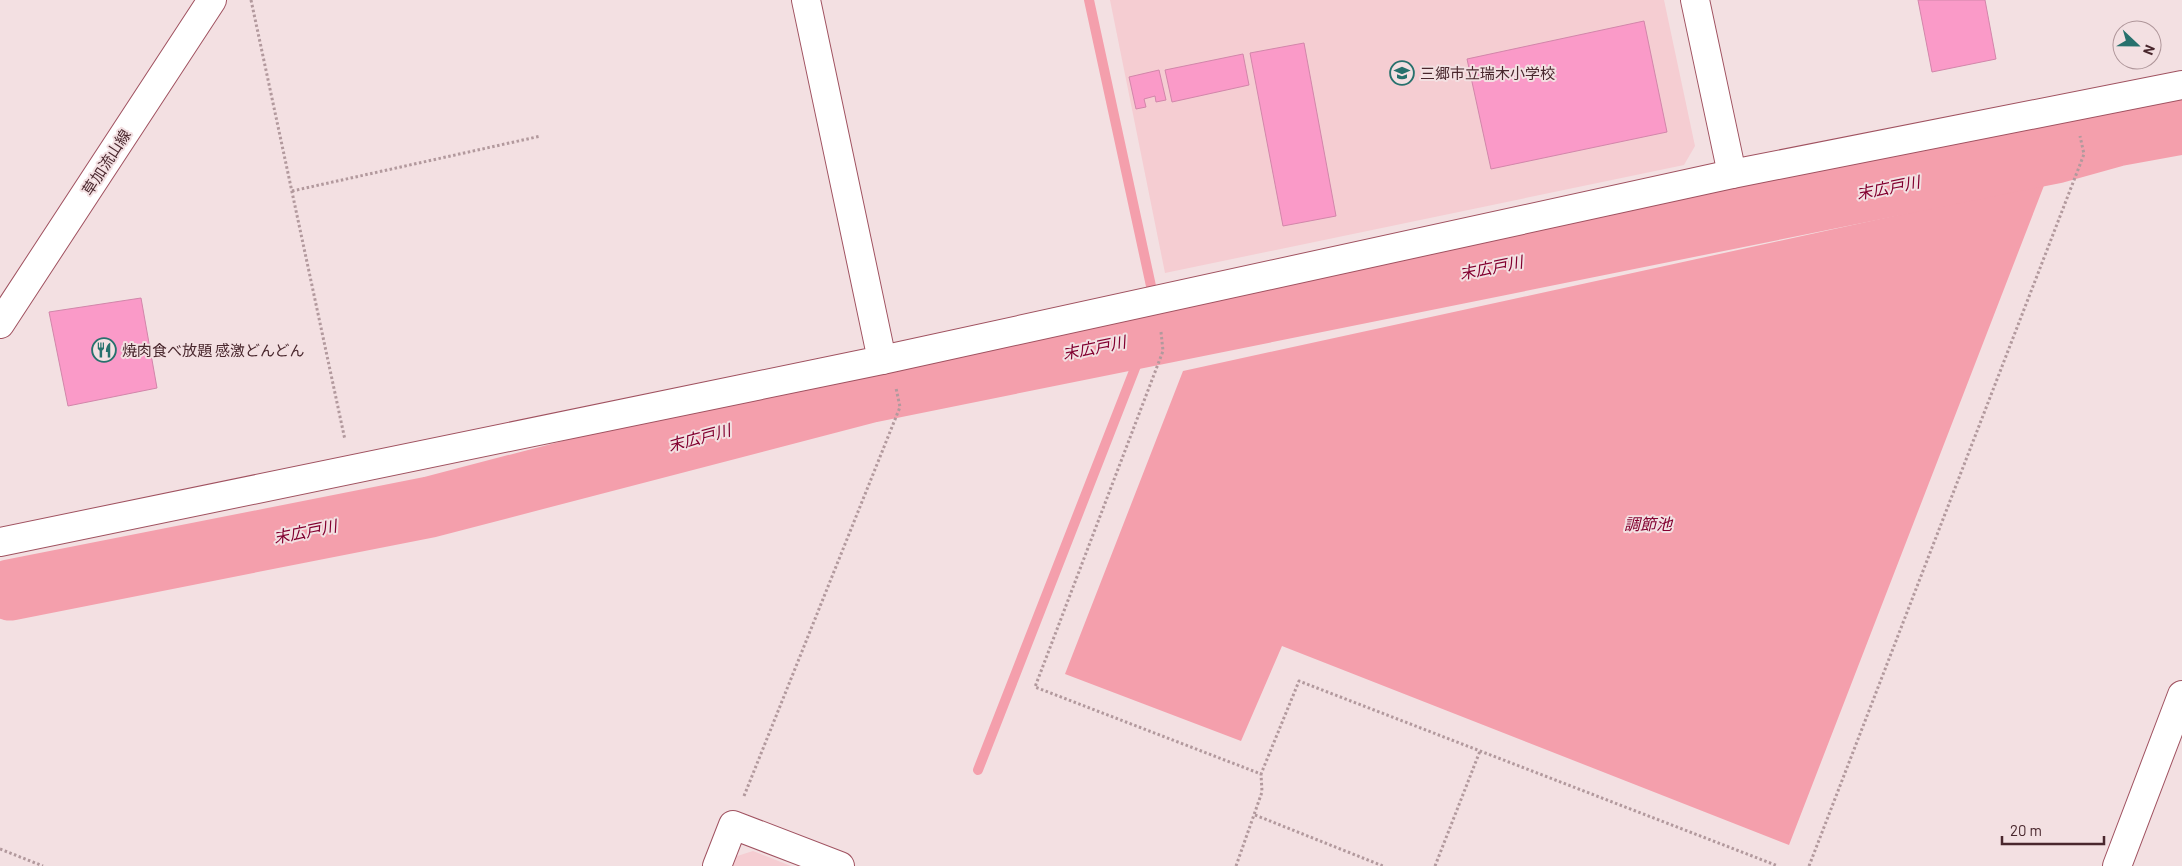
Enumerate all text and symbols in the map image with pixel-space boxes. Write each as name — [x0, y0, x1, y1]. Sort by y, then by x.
north arrow — [2112, 20, 2162, 70]
text: N — [2140, 43, 2159, 58]
school or university icon: 三郷市立瑞木小学校 — [1389, 60, 1415, 86]
place label: 三郷市立瑞木小学校 — [1420, 64, 1555, 82]
street label: 草加流山線 — [78, 126, 134, 198]
water label: 末広戸川 — [1855, 171, 1923, 202]
water label: 末広戸川 — [1458, 251, 1526, 282]
water label: 末広戸川 — [1061, 331, 1129, 362]
restaurant icon: 焼肉食べ放題 感激どんどん — [91, 337, 117, 363]
place label: 焼肉食べ放題 感激どんどん — [122, 341, 305, 359]
water label: 末広戸川 — [666, 419, 734, 454]
water label: 調節池 — [1624, 514, 1674, 533]
water label: 末広戸川 — [272, 515, 340, 546]
scale bar — [2002, 814, 2104, 846]
text: 20 m — [2010, 821, 2042, 839]

